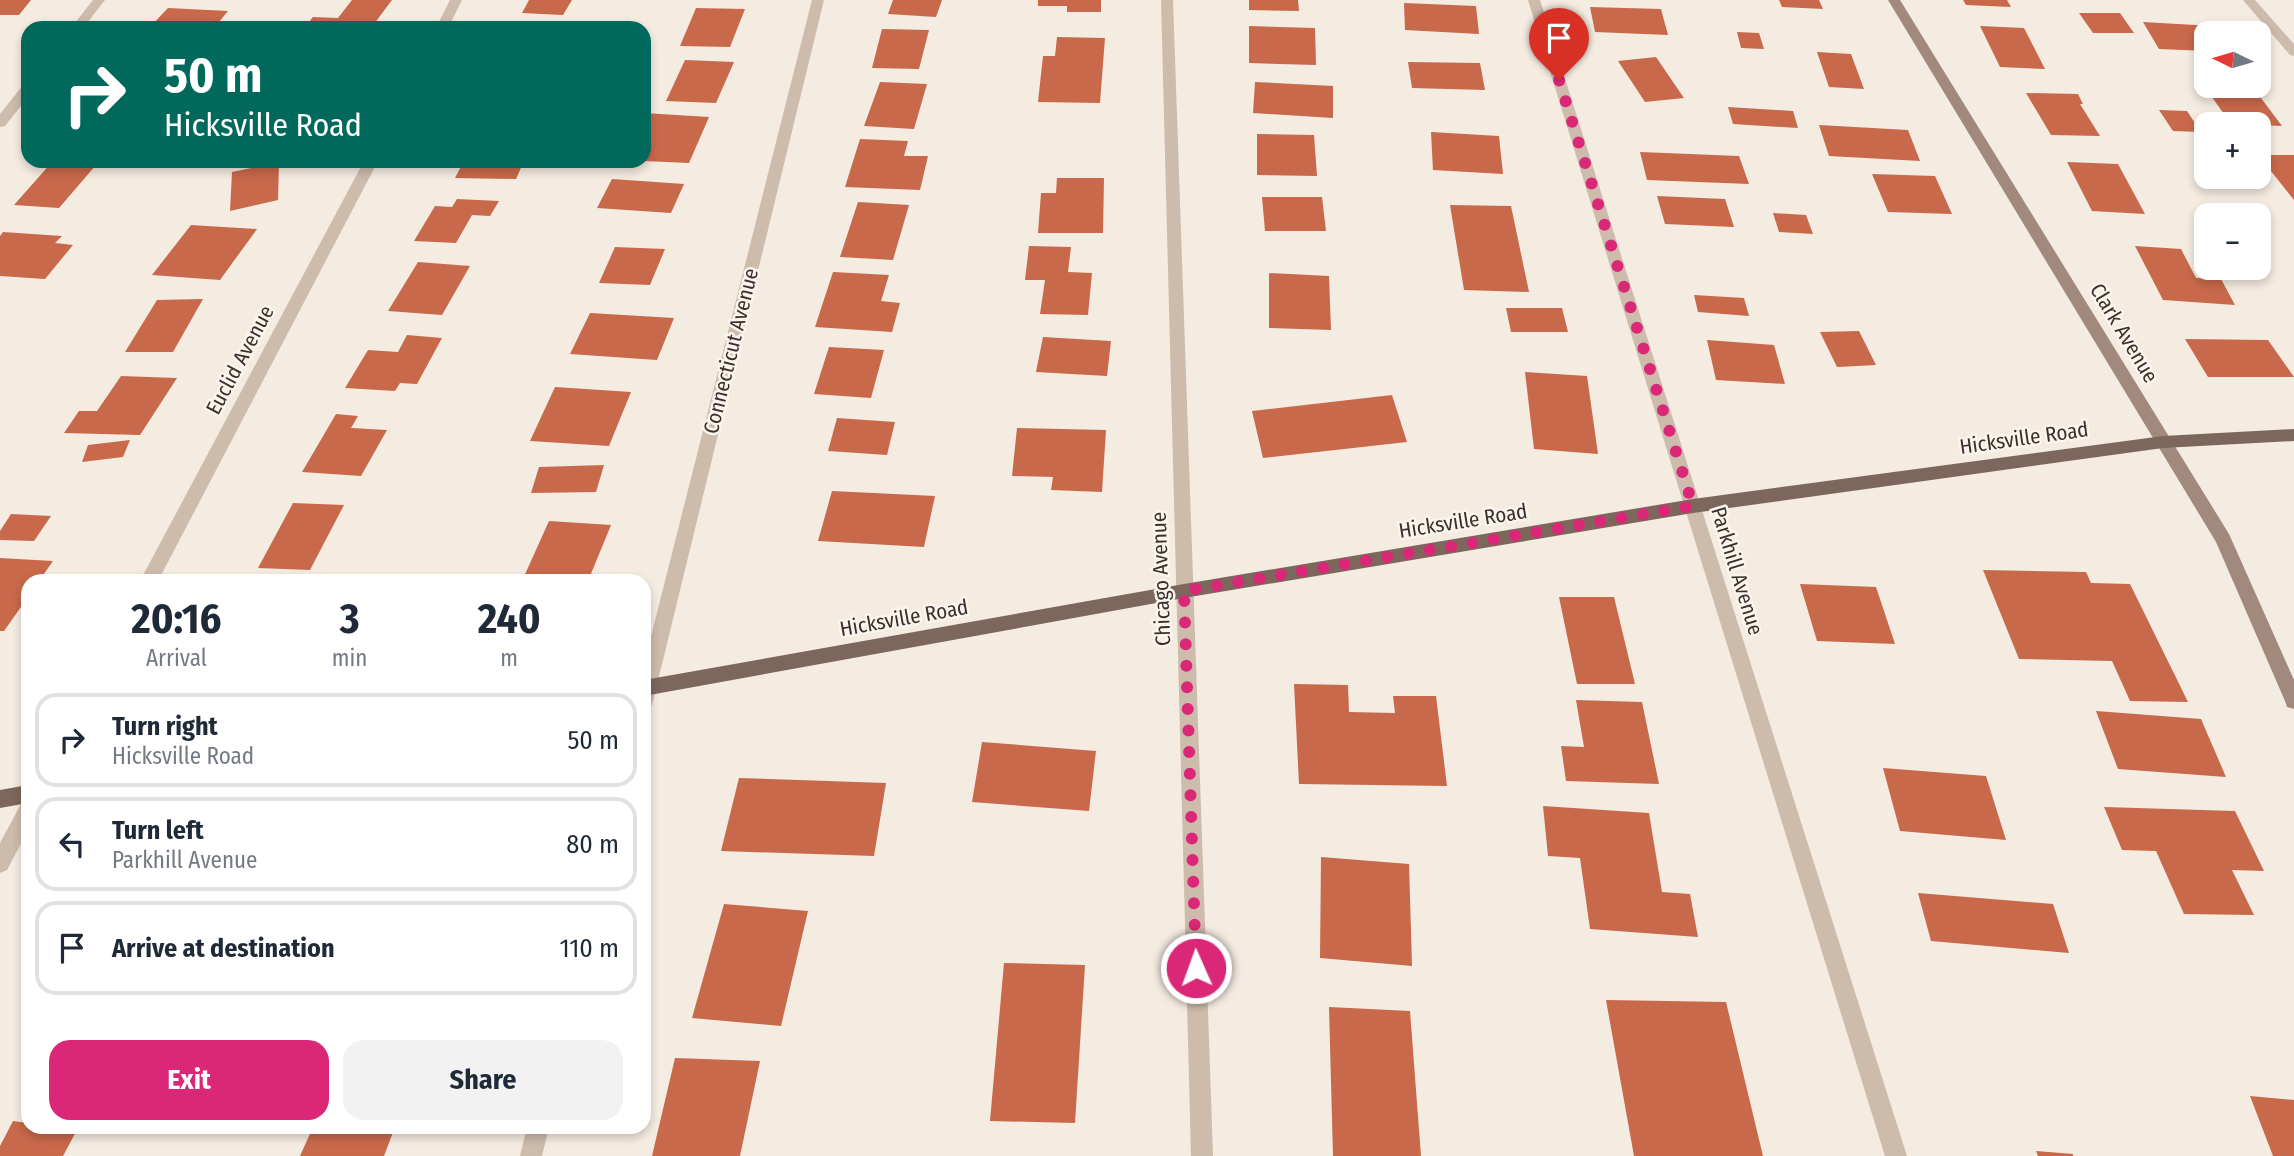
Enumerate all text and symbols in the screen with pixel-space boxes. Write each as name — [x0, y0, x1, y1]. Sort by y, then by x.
pin — [1529, 8, 1589, 80]
icon: arrive — [1540, 19, 1578, 57]
north arrow — [2194, 21, 2272, 98]
map controls — [2194, 21, 2271, 280]
text: 50 m — [164, 46, 262, 105]
icon: right — [49, 49, 140, 140]
text: Hicksville Road — [164, 106, 362, 144]
button: + — [2194, 112, 2271, 189]
button: − — [2194, 203, 2271, 280]
street label: Connecticut Avenue — [698, 266, 764, 436]
street label: Clark Avenue — [2084, 279, 2164, 387]
street label: Euclid Avenue — [200, 301, 280, 419]
street label: Hicksville Road — [1958, 416, 2090, 460]
street label: Hicksville Road — [1397, 498, 1529, 544]
street label: Parkhill Avenue — [1705, 504, 1769, 638]
street label: Chicago Avenue — [1146, 511, 1176, 647]
text: 20:16 — [131, 594, 222, 644]
text: 3 — [340, 594, 360, 644]
text: 240 — [478, 594, 541, 644]
street label: Hicksville Road — [838, 594, 970, 642]
text: Arrival — [146, 644, 207, 672]
text: min — [332, 644, 367, 672]
text: m — [500, 644, 518, 672]
text: Turn right — [112, 711, 218, 742]
icon: right — [53, 721, 91, 759]
text: 50 m — [567, 725, 619, 756]
text: Hicksville Road — [112, 742, 254, 770]
text: Turn left — [112, 815, 204, 846]
icon: left — [53, 825, 91, 863]
text: 80 m — [566, 829, 619, 860]
text: Parkhill Avenue — [112, 846, 257, 874]
icon: arrive — [53, 929, 91, 967]
position arrow — [1159, 931, 1233, 1005]
text: Arrive at destination — [112, 933, 335, 964]
text: 110 m — [559, 933, 619, 964]
button: Exit — [49, 1040, 329, 1120]
button: Share — [343, 1040, 623, 1120]

